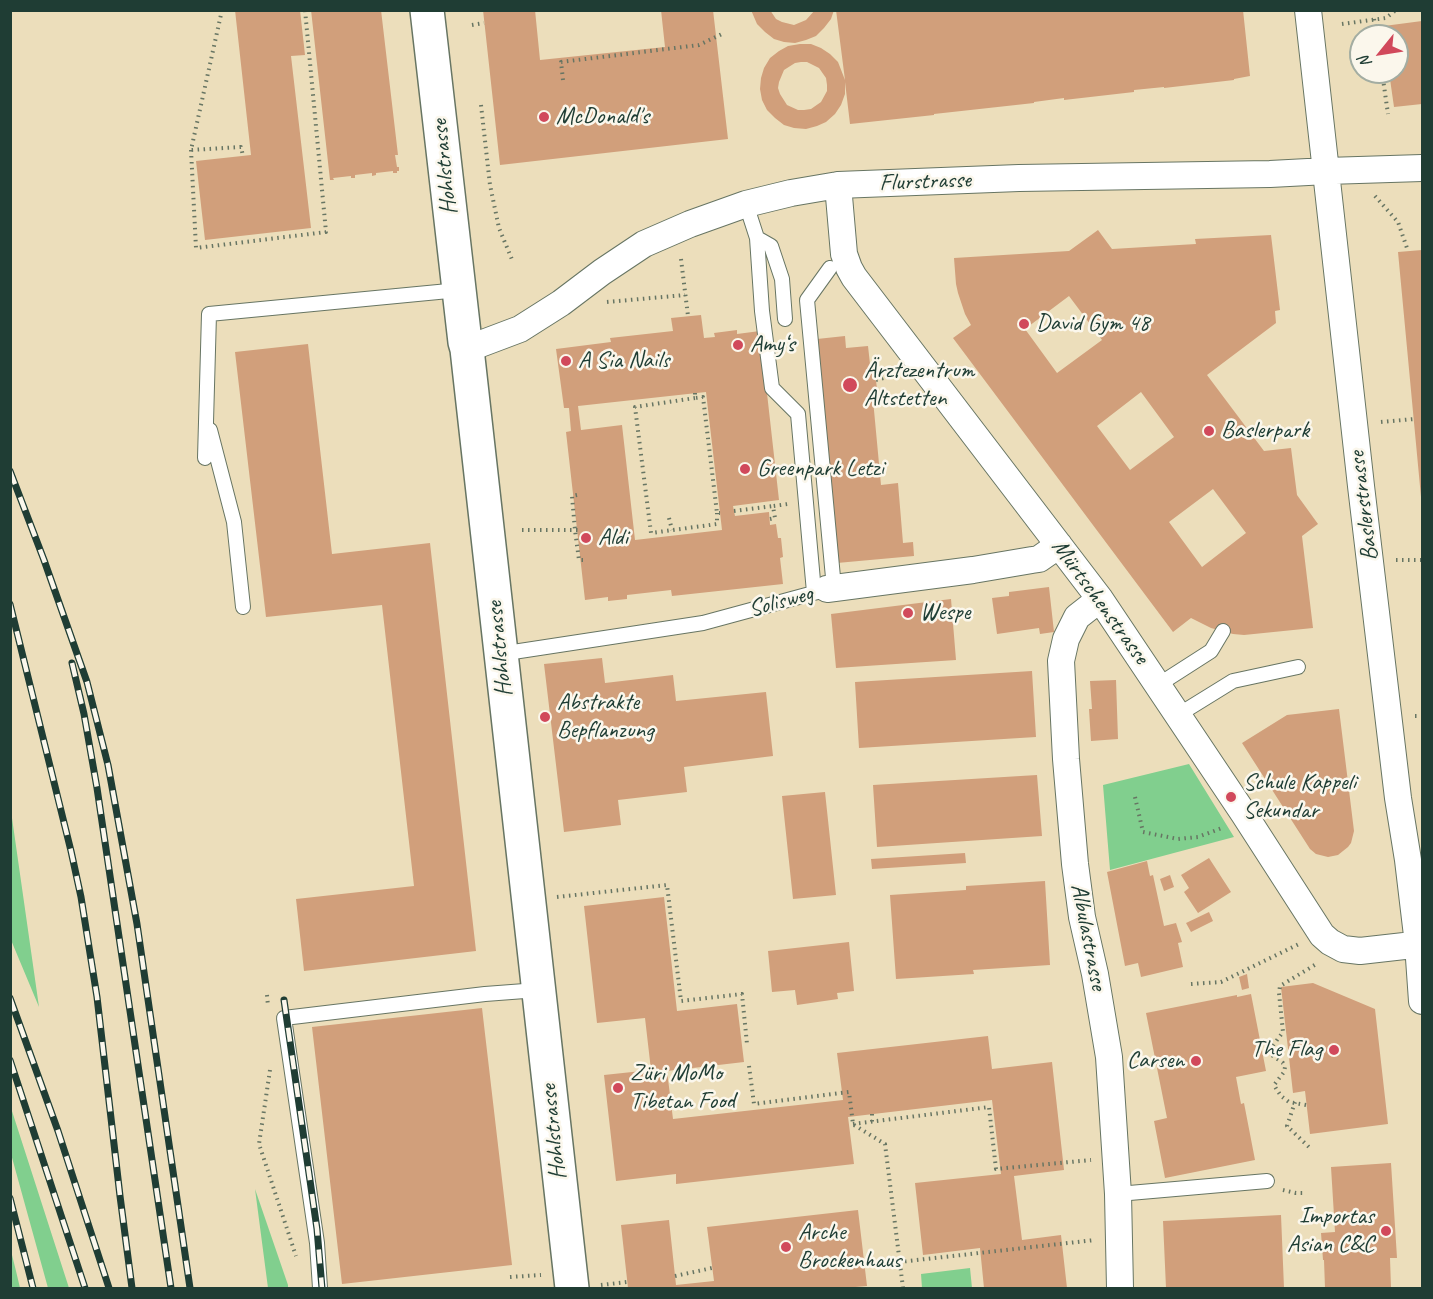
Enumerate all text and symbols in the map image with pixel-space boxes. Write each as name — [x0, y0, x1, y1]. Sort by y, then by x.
north arrow — [1349, 24, 1409, 84]
text: N — [1354, 53, 1376, 71]
place label: McDonald's — [556, 103, 649, 131]
marker: McDonald's — [537, 110, 551, 124]
street label: Hohlstrasse — [426, 118, 464, 216]
street label: Flurstrasse — [879, 166, 971, 198]
place label: David Gym 48 — [1036, 310, 1150, 338]
marker: David Gym 48 — [1017, 317, 1031, 331]
place label: Amy‘s — [750, 331, 795, 359]
marker: Amy‘s — [731, 338, 745, 352]
place label: A Sia Nails — [578, 347, 670, 375]
marker: A Sia Nails — [559, 354, 573, 368]
place label: Ärztezentrum Altstetten — [864, 357, 974, 413]
marker: Ärztezentrum Altstetten — [841, 376, 859, 394]
place label: Baslerpark — [1221, 417, 1309, 445]
marker: Baslerpark — [1202, 424, 1216, 438]
street label: Baslerstrasse — [1343, 449, 1385, 563]
place label: Greenpark Letzi — [757, 455, 884, 483]
marker: Greenpark Letzi — [738, 462, 752, 476]
place label: Aldi — [598, 524, 628, 552]
marker: Aldi — [579, 531, 593, 545]
street label: Mürtschenstrasse — [1045, 534, 1155, 670]
street label: Solisweg — [746, 580, 816, 624]
place label: Wespe — [920, 599, 970, 627]
street label: Hohlstrasse — [481, 600, 519, 698]
marker: Wespe — [901, 606, 915, 620]
place label: Abstrakte Bepflanzung — [557, 689, 654, 745]
marker: Abstrakte Bepflanzung — [538, 710, 552, 724]
place label: Schule Kappeli Sekundar — [1243, 769, 1356, 825]
marker: Schule Kappeli Sekundar — [1224, 790, 1238, 804]
street label: Albulastrasse — [1064, 881, 1112, 993]
place label: The Flag — [1251, 1036, 1322, 1064]
marker: The Flag — [1327, 1043, 1341, 1057]
place label: Carsen — [1127, 1047, 1184, 1075]
marker: Carsen — [1189, 1054, 1203, 1068]
place label: Züri MoMo Tibetan Food — [630, 1060, 735, 1116]
marker: Züri MoMo Tibetan Food — [611, 1081, 625, 1095]
street label: Hohlstrasse — [535, 1083, 573, 1181]
place label: Importas Asian C&C — [1287, 1203, 1374, 1259]
place label: Arche Brockenhaus — [798, 1219, 901, 1275]
marker: Importas Asian C&C — [1379, 1224, 1393, 1238]
marker: Arche Brockenhaus — [779, 1240, 793, 1254]

